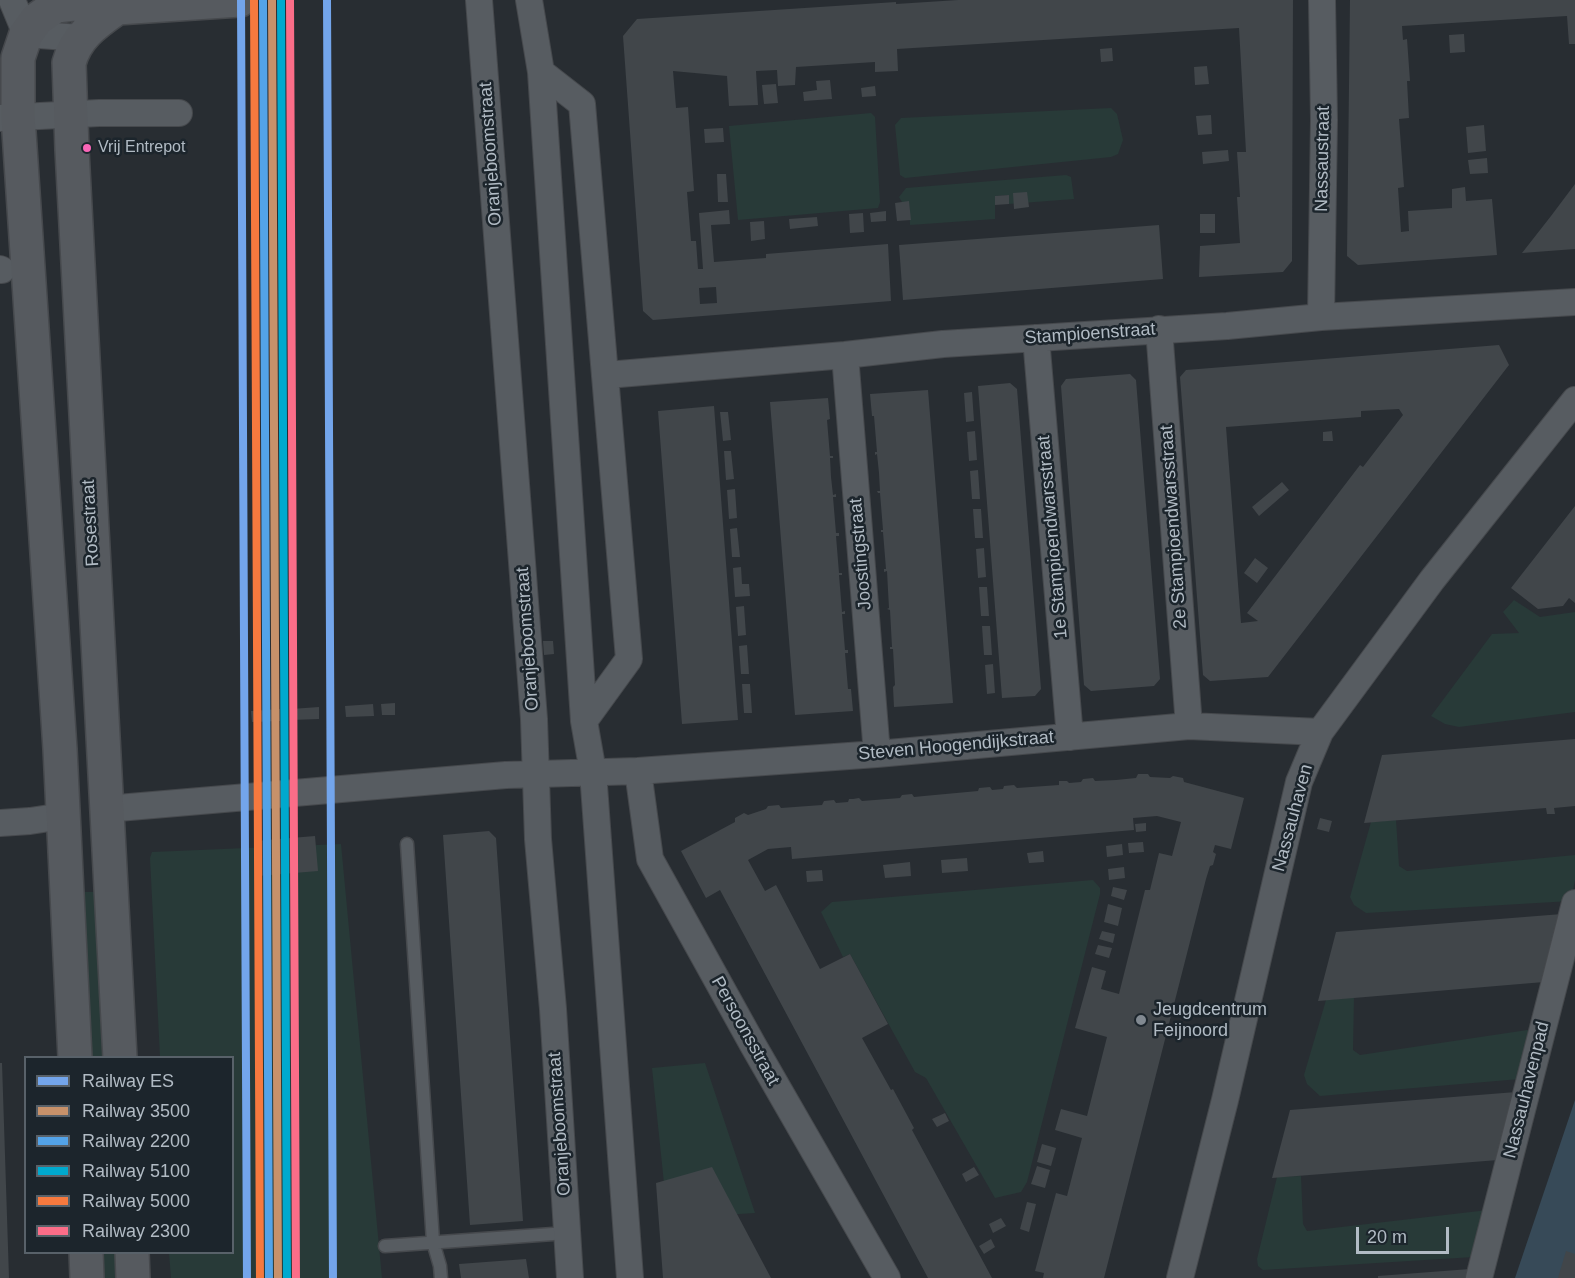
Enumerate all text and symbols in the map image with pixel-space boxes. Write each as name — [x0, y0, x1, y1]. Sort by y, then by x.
street label: Oranjeboomstraat — [475, 81, 507, 227]
street label: Nassaustraat — [1311, 106, 1335, 212]
place label: Vrij Entrepot — [98, 138, 185, 158]
marker: Vrij Entrepot — [81, 142, 93, 154]
street label: Stampioenstraat — [1024, 319, 1156, 349]
street label: 2e Stampioendwarsstraat — [1156, 424, 1192, 630]
street label: 1e Stampioendwarsstraat — [1033, 434, 1073, 640]
street label: Rosestraat — [78, 479, 104, 567]
street label: Joostingstraat — [845, 497, 877, 611]
street label: Oranjeboomstraat — [512, 566, 544, 712]
street label: Steven Hoogendijkstraat — [857, 727, 1055, 765]
street label: Nassauhaven — [1268, 762, 1318, 874]
street label: Persoonsstraat — [706, 973, 784, 1089]
place label: Jeugdcentrum Feijnoord — [1153, 999, 1267, 1042]
marker: Jeugdcentrum Feijnoord — [1134, 1013, 1148, 1027]
street label: Nassauhavenpad — [1500, 1019, 1554, 1161]
street label: Oranjeboomstraat — [544, 1051, 576, 1197]
legend — [24, 1056, 234, 1254]
text: Railway ES — [82, 1071, 174, 1091]
text: Railway 3500 — [82, 1101, 190, 1121]
text: Railway 2200 — [82, 1131, 190, 1151]
text: Railway 5100 — [82, 1161, 190, 1181]
text: Railway 5000 — [82, 1191, 190, 1211]
scale bar — [1359, 1215, 1452, 1253]
text: Railway 2300 — [82, 1221, 190, 1241]
text: 20 m — [1367, 1227, 1407, 1247]

